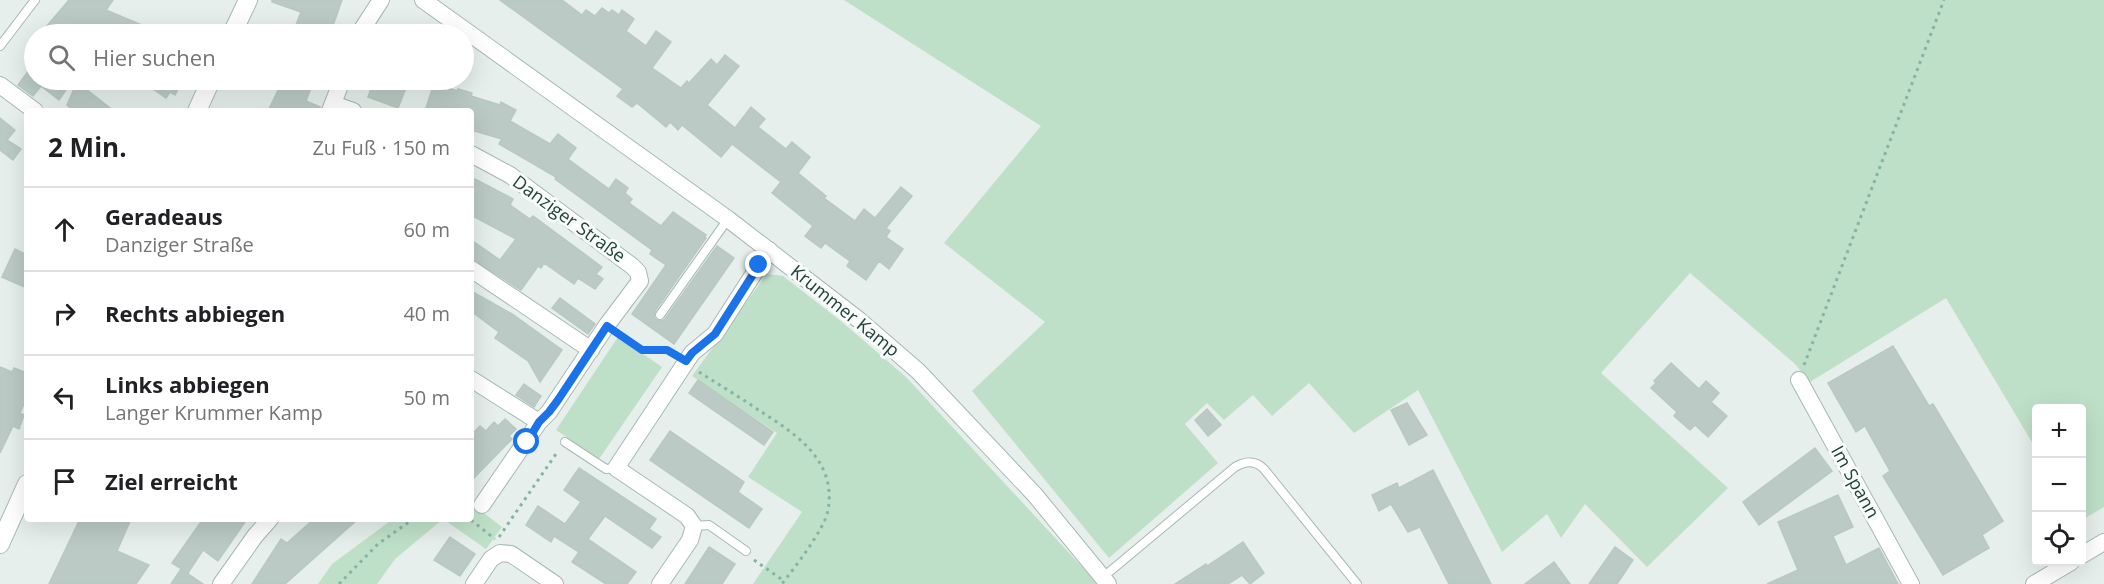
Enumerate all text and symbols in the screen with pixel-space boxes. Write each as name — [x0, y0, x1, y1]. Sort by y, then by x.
search box — [24, 24, 474, 90]
icon: search — [45, 41, 78, 74]
text: Hier suchen — [93, 42, 216, 72]
text: 2 Min. — [48, 129, 127, 165]
text: Zu Fuß · 150 m — [312, 134, 450, 161]
street label: Danziger Straße — [508, 169, 631, 267]
text: Geradeaus — [105, 201, 223, 231]
icon: ahead — [48, 213, 81, 246]
text: 60 m — [403, 216, 450, 243]
text: Danziger Straße — [105, 231, 254, 258]
route end — [745, 251, 771, 277]
street label: Krummer Kamp — [786, 259, 905, 362]
icon: right — [48, 297, 81, 330]
text: Rechts abbiegen — [105, 298, 285, 328]
text: 40 m — [403, 300, 450, 327]
text: Links abbiegen — [105, 369, 270, 399]
icon: left — [48, 381, 81, 414]
text: 50 m — [403, 384, 450, 411]
text: Langer Krummer Kamp — [105, 399, 323, 426]
map controls — [2032, 404, 2086, 566]
button: + — [2032, 404, 2086, 458]
route start — [513, 428, 539, 454]
street label: Im Spann — [1826, 441, 1886, 522]
button: − — [2032, 458, 2086, 512]
icon: arrive — [48, 465, 81, 498]
text: Ziel erreicht — [105, 466, 238, 496]
button: locate — [2032, 512, 2086, 566]

